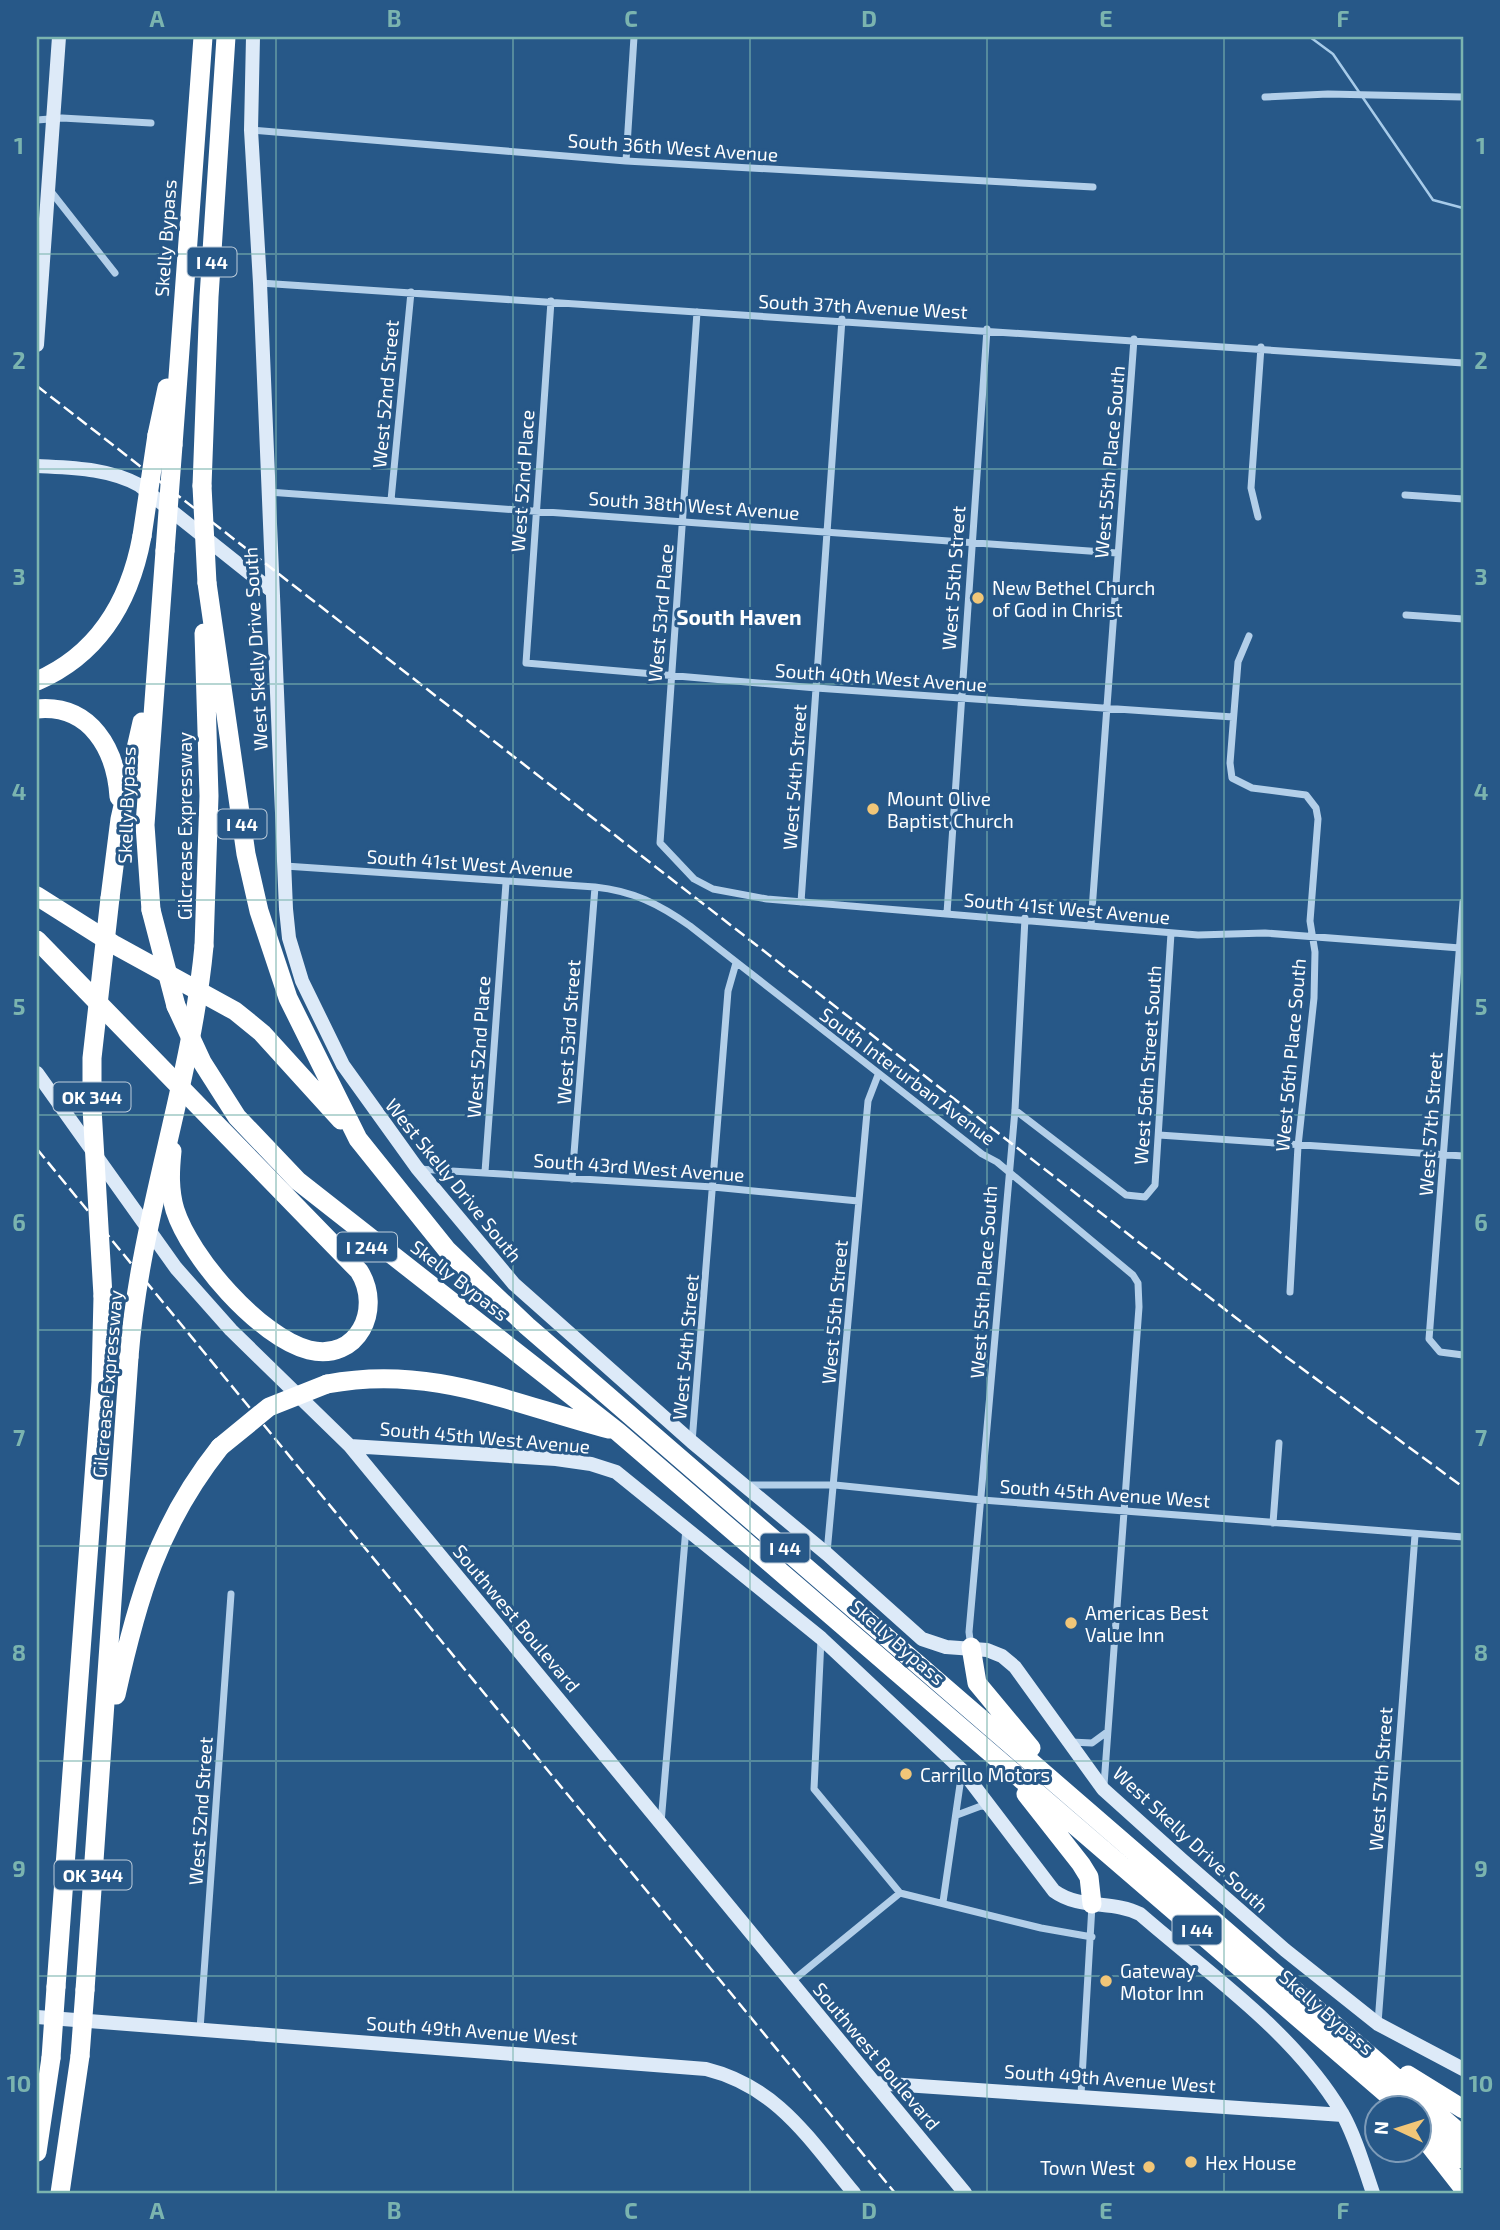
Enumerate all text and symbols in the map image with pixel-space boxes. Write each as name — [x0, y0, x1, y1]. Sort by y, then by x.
text: A — [149, 4, 165, 32]
text: B — [387, 4, 401, 32]
text: C — [624, 4, 638, 32]
text: D — [861, 4, 877, 32]
text: E — [1099, 4, 1113, 32]
text: F — [1337, 4, 1350, 32]
street label: South 36th West Avenue — [567, 128, 779, 166]
text: 1 — [14, 131, 24, 159]
text: 1 — [1476, 131, 1486, 159]
street label: Skelly Bypass — [149, 179, 181, 297]
road number: I 44 — [188, 248, 236, 276]
street label: South 37th Avenue West — [758, 289, 968, 323]
street label: West 52nd Street — [367, 319, 403, 469]
text: 2 — [12, 346, 26, 374]
text: 2 — [1474, 346, 1488, 374]
street label: West 55th Place South — [1089, 365, 1129, 559]
street label: West 52nd Place — [506, 409, 538, 553]
street label: South 38th West Avenue — [588, 486, 800, 524]
street label: West 55th Street — [936, 505, 970, 651]
street label: West 53rd Place — [642, 543, 678, 683]
street label: West Skelly Drive South — [238, 547, 272, 751]
text: 3 — [12, 562, 26, 590]
text: 3 — [1474, 562, 1488, 590]
place label: New Bethel Church of God in Christ — [992, 576, 1155, 621]
marker: New Bethel Church of God in Christ — [970, 590, 986, 606]
district label: South Haven — [676, 604, 802, 629]
street label: South 40th West Avenue — [774, 658, 988, 696]
street label: West 54th Street — [777, 703, 811, 851]
street label: Gilcrease Expressway — [173, 732, 196, 920]
street label: Skelly Bypass — [112, 746, 140, 864]
text: 4 — [12, 777, 26, 805]
text: 4 — [1474, 777, 1488, 805]
place label: Mount Olive Baptist Church — [887, 787, 1014, 832]
marker: Mount Olive Baptist Church — [865, 801, 881, 817]
road number: I 44 — [218, 810, 266, 838]
street label: South 41st West Avenue — [366, 844, 574, 882]
street label: South 41st West Avenue — [963, 888, 1171, 928]
street label: West 56th Place South — [1270, 957, 1310, 1153]
street label: West 53rd Street — [551, 959, 585, 1105]
street label: West 56th Street South — [1129, 964, 1165, 1166]
street label: West 52nd Place — [462, 975, 494, 1119]
text: 5 — [13, 992, 25, 1020]
text: 5 — [1475, 992, 1487, 1020]
street label: South Interurban Avenue — [816, 1002, 1000, 1150]
street label: West 57th Street — [1413, 1051, 1447, 1197]
road number: OK 344 — [54, 1082, 130, 1112]
street label: West Skelly Drive South — [381, 1094, 527, 1266]
street label: South 43rd West Avenue — [533, 1148, 745, 1186]
street label: West 55th Place South — [965, 1185, 1001, 1379]
text: 6 — [12, 1208, 26, 1236]
text: 6 — [1474, 1208, 1488, 1236]
road number: I 244 — [337, 1232, 397, 1262]
street label: Skelly Bypass — [407, 1235, 513, 1325]
street label: West 55th Street — [816, 1239, 852, 1385]
street label: West 54th Street — [667, 1273, 703, 1421]
street label: Gilcrease Expressway — [87, 1289, 127, 1479]
street label: South 45th West Avenue — [379, 1416, 591, 1458]
text: 7 — [13, 1423, 25, 1451]
text: 7 — [1475, 1423, 1487, 1451]
street label: South 45th Avenue West — [999, 1474, 1211, 1512]
road number: I 44 — [760, 1534, 810, 1562]
street label: Southwest Boulevard — [449, 1540, 585, 1696]
street label: Skelly Bypass — [846, 1595, 950, 1689]
place label: Americas Best Value Inn — [1085, 1601, 1208, 1646]
marker: Americas Best Value Inn — [1063, 1615, 1079, 1631]
text: 8 — [12, 1638, 26, 1666]
text: 8 — [1474, 1638, 1488, 1666]
street label: West 57th Street — [1363, 1706, 1397, 1852]
street label: West 52nd Street — [183, 1736, 217, 1886]
street label: West Skelly Drive South — [1109, 1761, 1273, 1917]
place label: Carrillo Motors — [920, 1763, 1050, 1786]
marker: Carrillo Motors — [898, 1766, 914, 1782]
text: 9 — [12, 1854, 26, 1882]
text: 9 — [1474, 1854, 1488, 1882]
road number: OK 344 — [55, 1860, 132, 1889]
road number: I 44 — [1172, 1916, 1222, 1944]
place label: Gateway Motor Inn — [1120, 1959, 1204, 2004]
street label: Skelly Bypass — [1275, 1965, 1379, 2059]
marker: Gateway Motor Inn — [1098, 1973, 1114, 1989]
street label: Southwest Boulevard — [809, 1978, 945, 2134]
street label: South 49th Avenue West — [366, 2011, 578, 2049]
street label: South 49th Avenue West — [1004, 2059, 1216, 2097]
text: 10 — [7, 2069, 31, 2097]
text: 10 — [1469, 2069, 1493, 2097]
north arrow — [1364, 2094, 1434, 2164]
text: N — [1369, 2120, 1392, 2135]
place label: Hex House — [1205, 2151, 1296, 2174]
marker: Hex House — [1183, 2154, 1199, 2170]
place label: Town West — [1040, 2156, 1135, 2179]
marker: Town West — [1141, 2159, 1157, 2175]
text: A — [149, 2196, 165, 2224]
text: B — [387, 2196, 401, 2224]
text: C — [624, 2196, 638, 2224]
text: D — [861, 2196, 877, 2224]
text: E — [1099, 2196, 1113, 2224]
text: F — [1337, 2196, 1350, 2224]

